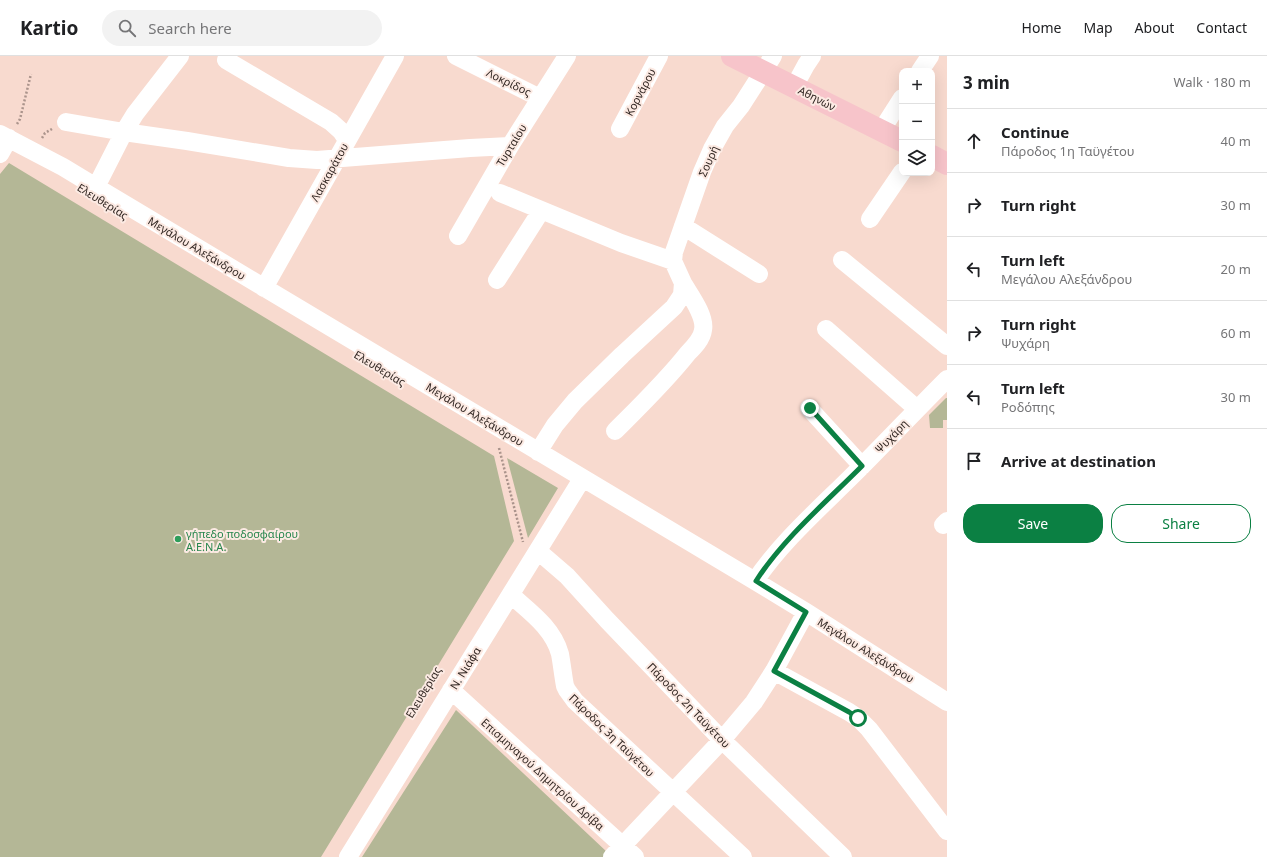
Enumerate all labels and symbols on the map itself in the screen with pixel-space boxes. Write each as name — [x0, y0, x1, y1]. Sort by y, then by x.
street label: Λοκρίδος — [484, 65, 534, 99]
street label: Κορνάρου — [621, 65, 659, 119]
street label: Αθηνών — [796, 82, 839, 114]
street label: Τυρταίου — [492, 121, 530, 169]
street label: Λασκαράτου — [307, 140, 351, 204]
street label: Σουρή — [694, 143, 722, 179]
street label: Ελευθερίας — [75, 179, 131, 223]
street label: Μεγάλου Αλεξάνδρου — [146, 213, 248, 283]
street label: Ελευθερίας — [352, 347, 408, 389]
street label: Μεγάλου Αλεξάνδρου — [424, 379, 526, 449]
route end — [801, 399, 819, 417]
street label: Ψυχάρη — [871, 416, 911, 456]
place label: γήπεδο ποδοσφαίρου Α.Ε.Ν.Α. — [186, 526, 298, 554]
marker: γήπεδο ποδοσφαίρου Α.Ε.Ν.Α. — [173, 534, 183, 544]
street label: Μεγάλου Αλεξάνδρου — [815, 614, 917, 686]
street label: Ν. Νιάφα — [446, 644, 484, 692]
street label: Πάροδος 2η Ταϋγέτου — [644, 659, 734, 751]
street label: Ελευθερίας — [402, 664, 444, 720]
street label: Πάροδος 3η Ταϋγέτου — [566, 690, 658, 780]
route start — [849, 709, 867, 727]
street label: Επισμηναγού Δημητρίου Δρίβα — [478, 715, 608, 833]

